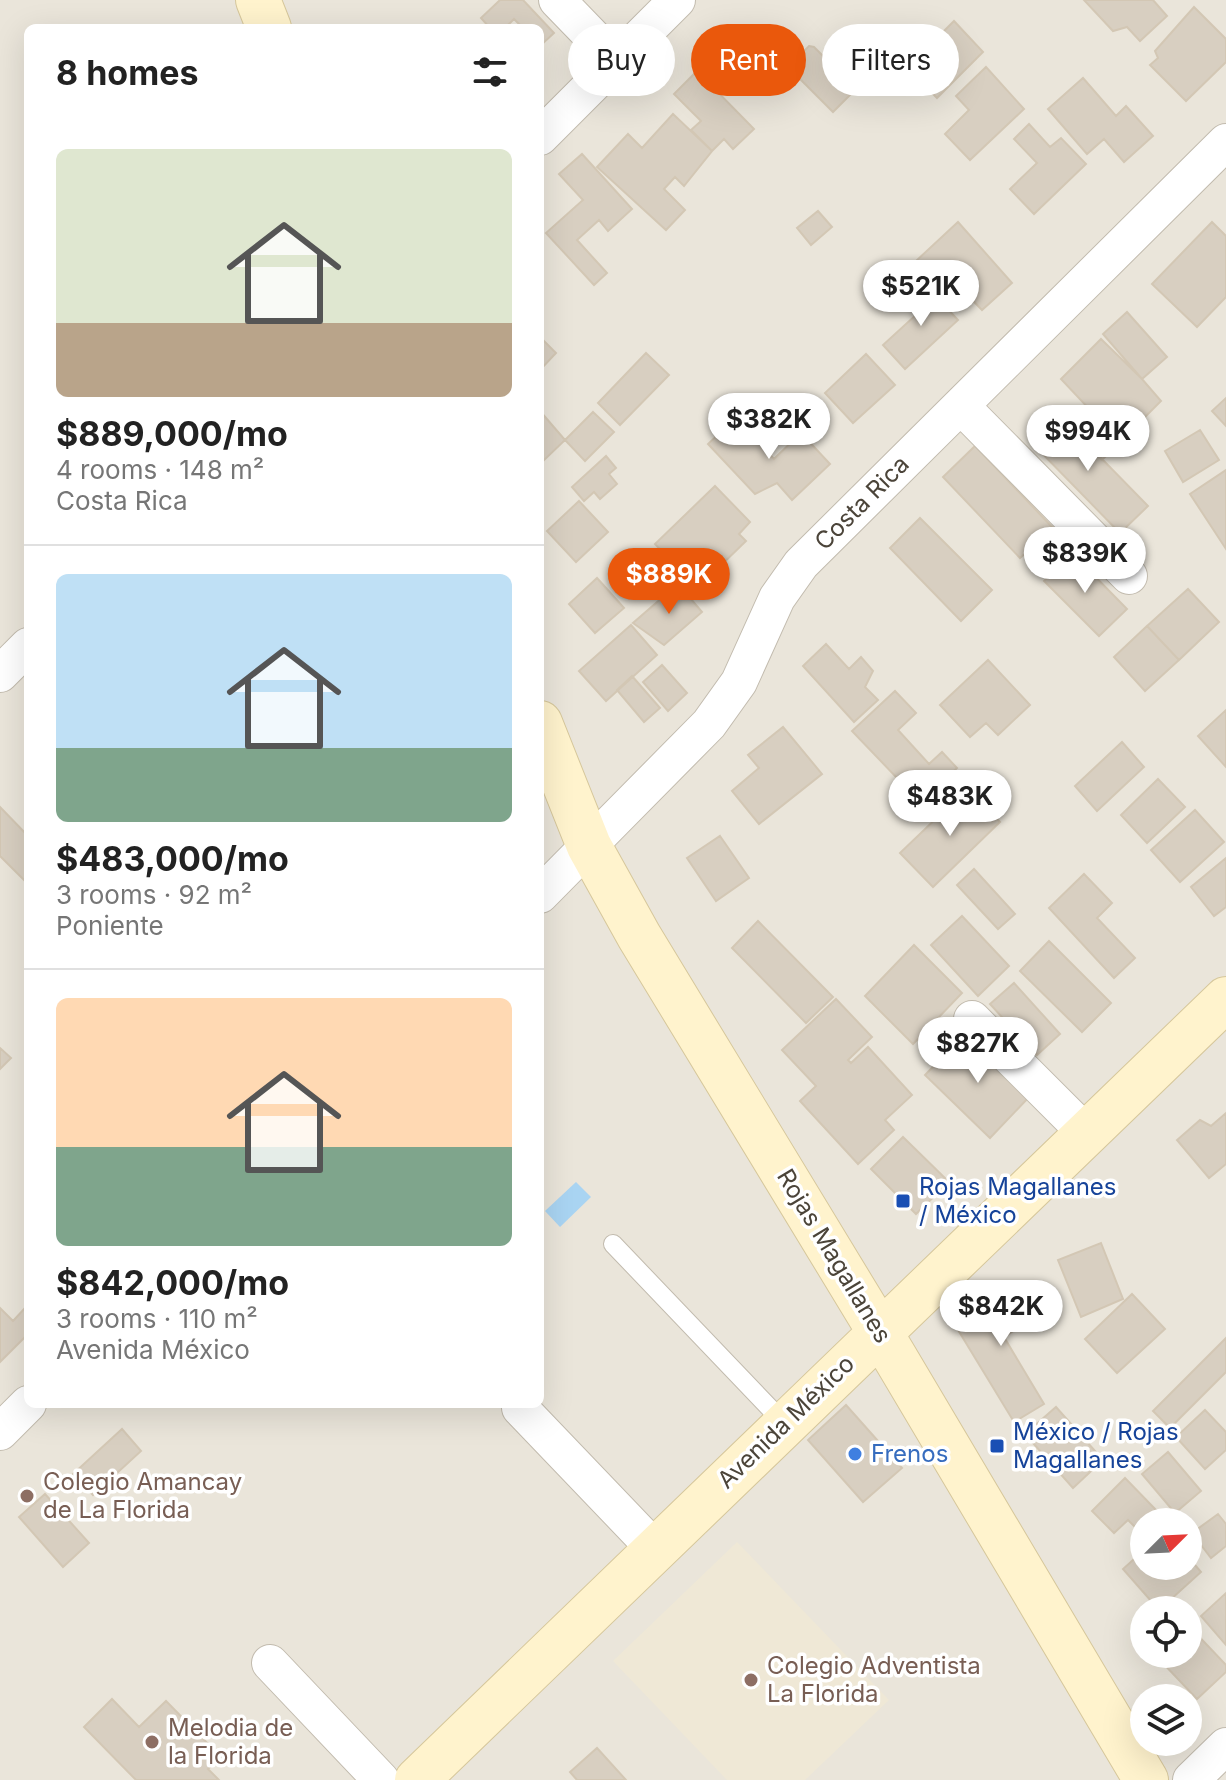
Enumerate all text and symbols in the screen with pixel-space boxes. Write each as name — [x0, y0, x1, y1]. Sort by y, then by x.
chip: Buy — [568, 24, 675, 96]
chip: Rent — [691, 24, 806, 96]
chip: Filters — [822, 24, 959, 96]
icon: filters — [468, 50, 512, 94]
text: 8 homes — [56, 52, 199, 93]
icon: home — [212, 201, 356, 345]
pin: $521K — [865, 260, 977, 328]
text: $521K — [881, 270, 961, 301]
pin: $382K — [713, 393, 825, 461]
text: $382K — [726, 403, 812, 434]
pin: $994K — [1032, 405, 1144, 473]
text: $889,000/mo — [56, 413, 288, 454]
text: $994K — [1044, 415, 1132, 446]
street label: Costa Rica — [808, 449, 915, 556]
text: 4 rooms · 148 m² — [56, 454, 264, 485]
text: Costa Rica — [56, 485, 188, 516]
pin: $839K — [1029, 527, 1141, 595]
text: $839K — [1042, 537, 1128, 568]
pin: $889K — [613, 548, 725, 616]
text: $889K — [626, 558, 712, 589]
icon: home — [212, 626, 356, 770]
pin: $483K — [894, 770, 1006, 838]
text: $483K — [906, 780, 994, 811]
text: $483,000/mo — [56, 838, 289, 879]
text: 3 rooms · 92 m² — [56, 879, 252, 910]
text: Poniente — [56, 910, 164, 941]
pin: $827K — [922, 1017, 1034, 1085]
text: $827K — [936, 1027, 1020, 1058]
icon: home — [212, 1050, 356, 1194]
street label: Rojas Magallanes — [771, 1164, 898, 1348]
place label: Rojas Magallanes / México — [919, 1172, 1116, 1229]
marker: Rojas Magallanes / México — [894, 1192, 912, 1210]
text: $842,000/mo — [56, 1262, 289, 1303]
pin: $842K — [945, 1280, 1057, 1348]
text: $842K — [958, 1290, 1044, 1321]
text: 3 rooms · 110 m² — [56, 1303, 258, 1334]
text: Avenida México — [56, 1334, 250, 1365]
street label: Avenida México — [711, 1349, 860, 1494]
place label: México / Rojas Magallanes — [1013, 1417, 1179, 1474]
marker: México / Rojas Magallanes — [988, 1437, 1006, 1455]
place label: Frenos — [871, 1439, 948, 1468]
marker: Frenos — [846, 1445, 864, 1463]
place label: Colegio Amancay de La Florida — [43, 1467, 242, 1524]
marker: Colegio Amancay de La Florida — [18, 1487, 36, 1505]
north arrow — [1130, 1508, 1202, 1580]
map controls — [1130, 1508, 1202, 1756]
button: locate — [1130, 1596, 1202, 1668]
place label: Colegio Adventista La Florida — [767, 1651, 981, 1708]
marker: Colegio Adventista La Florida — [742, 1671, 760, 1689]
button: layers — [1130, 1684, 1202, 1756]
place label: Melodia de la Florida — [168, 1713, 293, 1770]
marker: Melodia de la Florida — [143, 1733, 161, 1751]

